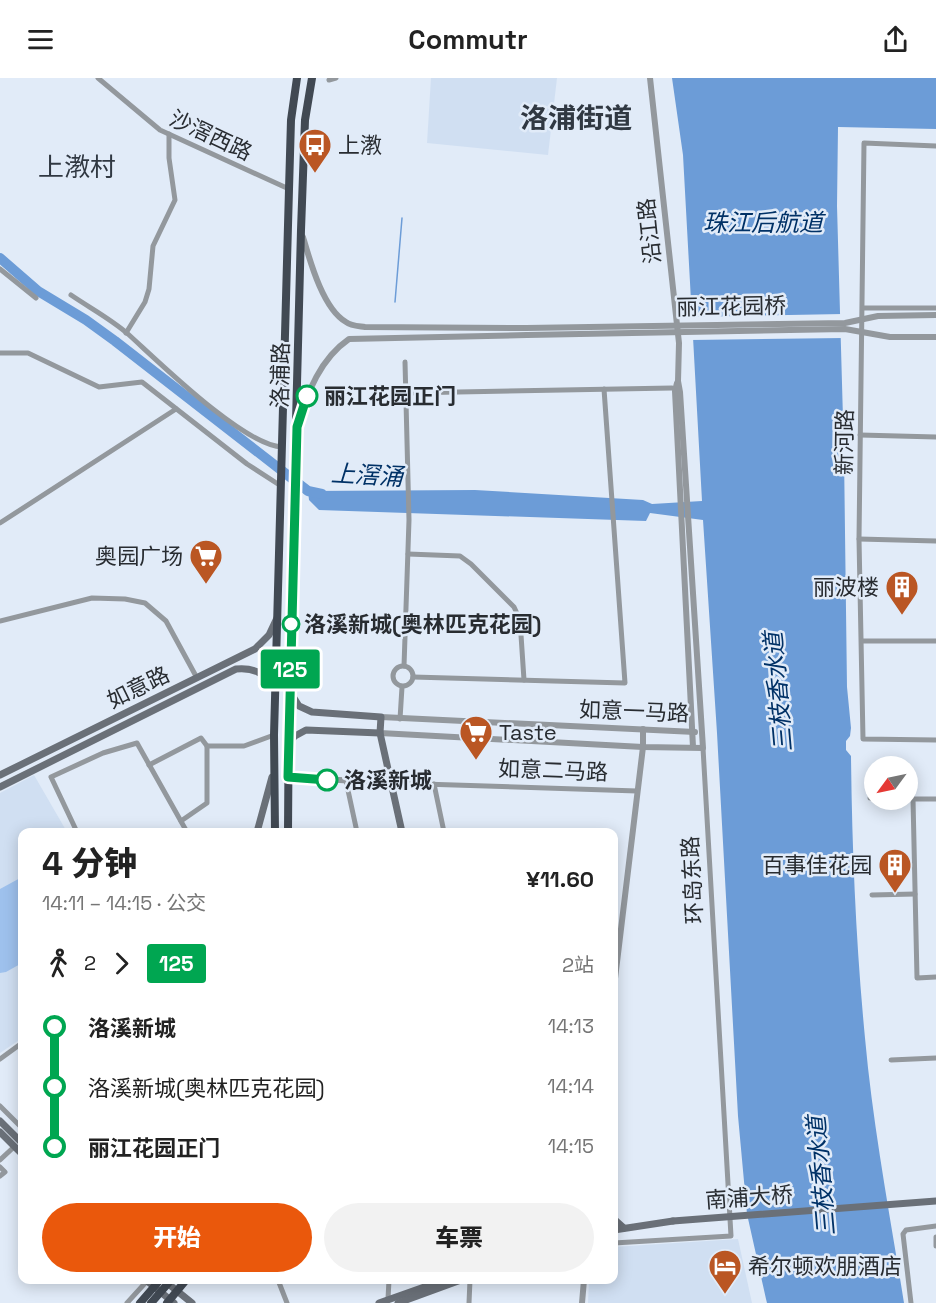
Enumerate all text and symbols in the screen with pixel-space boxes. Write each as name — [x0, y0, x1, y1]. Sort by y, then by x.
text: Commutr — [408, 22, 528, 57]
icon: menu — [24, 23, 57, 56]
icon: share — [879, 23, 912, 56]
district label: 洛浦街道 — [520, 100, 632, 136]
street label: 沙滘西路 — [165, 104, 257, 166]
bus stop icon: 上漖 — [297, 127, 333, 174]
place label: 上漖 — [338, 131, 382, 159]
district label: 上漖村 — [38, 150, 116, 184]
street label: 沿江路 — [632, 197, 666, 265]
water label: 珠江后航道 — [703, 207, 826, 238]
street label: 丽江花园桥 — [676, 291, 786, 321]
street label: 洛浦路 — [265, 342, 295, 408]
place label: 丽江花园正门 — [324, 382, 456, 410]
marker: 丽江花园正门 — [296, 385, 318, 407]
street label: 新河路 — [829, 409, 859, 475]
water label: 上滘涌 — [330, 458, 407, 493]
supermarket icon: 奥园广场 — [188, 538, 224, 585]
place label: 奥园广场 — [95, 542, 183, 570]
building icon: 丽波楼 — [884, 569, 920, 616]
place label: 丽波楼 — [813, 573, 879, 601]
place label: 洛溪新城(奥林匹克花园) — [304, 610, 541, 638]
marker: 洛溪新城(奥林匹克花园) — [282, 615, 300, 633]
water label: 三枝香水道 — [757, 628, 799, 753]
line badge: 125 — [256, 650, 324, 688]
text: 125 — [273, 656, 307, 683]
street label: 如意路 — [102, 660, 174, 714]
street label: 如意一马路 — [579, 695, 689, 727]
supermarket icon: Taste — [458, 714, 494, 761]
place label: Taste — [499, 718, 557, 746]
street label: 如意二马路 — [498, 754, 608, 786]
north arrow — [864, 756, 918, 810]
map controls — [864, 756, 918, 810]
place label: 洛溪新城 — [344, 766, 432, 794]
marker: 洛溪新城 — [316, 769, 338, 791]
street label: 环岛东路 — [676, 835, 708, 925]
text: 4 分钟 — [42, 843, 137, 885]
building icon: 百事佳花园 — [877, 847, 913, 894]
place label: 百事佳花园 — [762, 851, 872, 879]
text: ¥11.60 — [526, 865, 594, 893]
text: 14:11 – 14:15 · 公交 — [42, 890, 206, 916]
icon: walk — [42, 947, 75, 980]
icon: forward — [105, 947, 138, 980]
text: 2 — [84, 950, 96, 976]
text: 125 — [159, 950, 194, 977]
text: 2站 — [562, 952, 594, 978]
text: 14:13 — [548, 1013, 594, 1039]
text: 洛溪新城 — [88, 1014, 176, 1042]
text: 14:14 — [547, 1073, 594, 1099]
text: 洛溪新城(奥林匹克花园) — [88, 1074, 325, 1102]
water label: 三枝香水道 — [800, 1112, 842, 1237]
text: 14:15 — [548, 1133, 594, 1159]
text: 丽江花园正门 — [88, 1134, 220, 1162]
street label: 南浦大桥 — [704, 1180, 794, 1214]
button: 开始 — [42, 1203, 312, 1272]
button: 车票 — [324, 1203, 594, 1272]
hotel icon: 希尔顿欢朋酒店 — [707, 1248, 743, 1295]
place label: 希尔顿欢朋酒店 — [748, 1252, 902, 1280]

